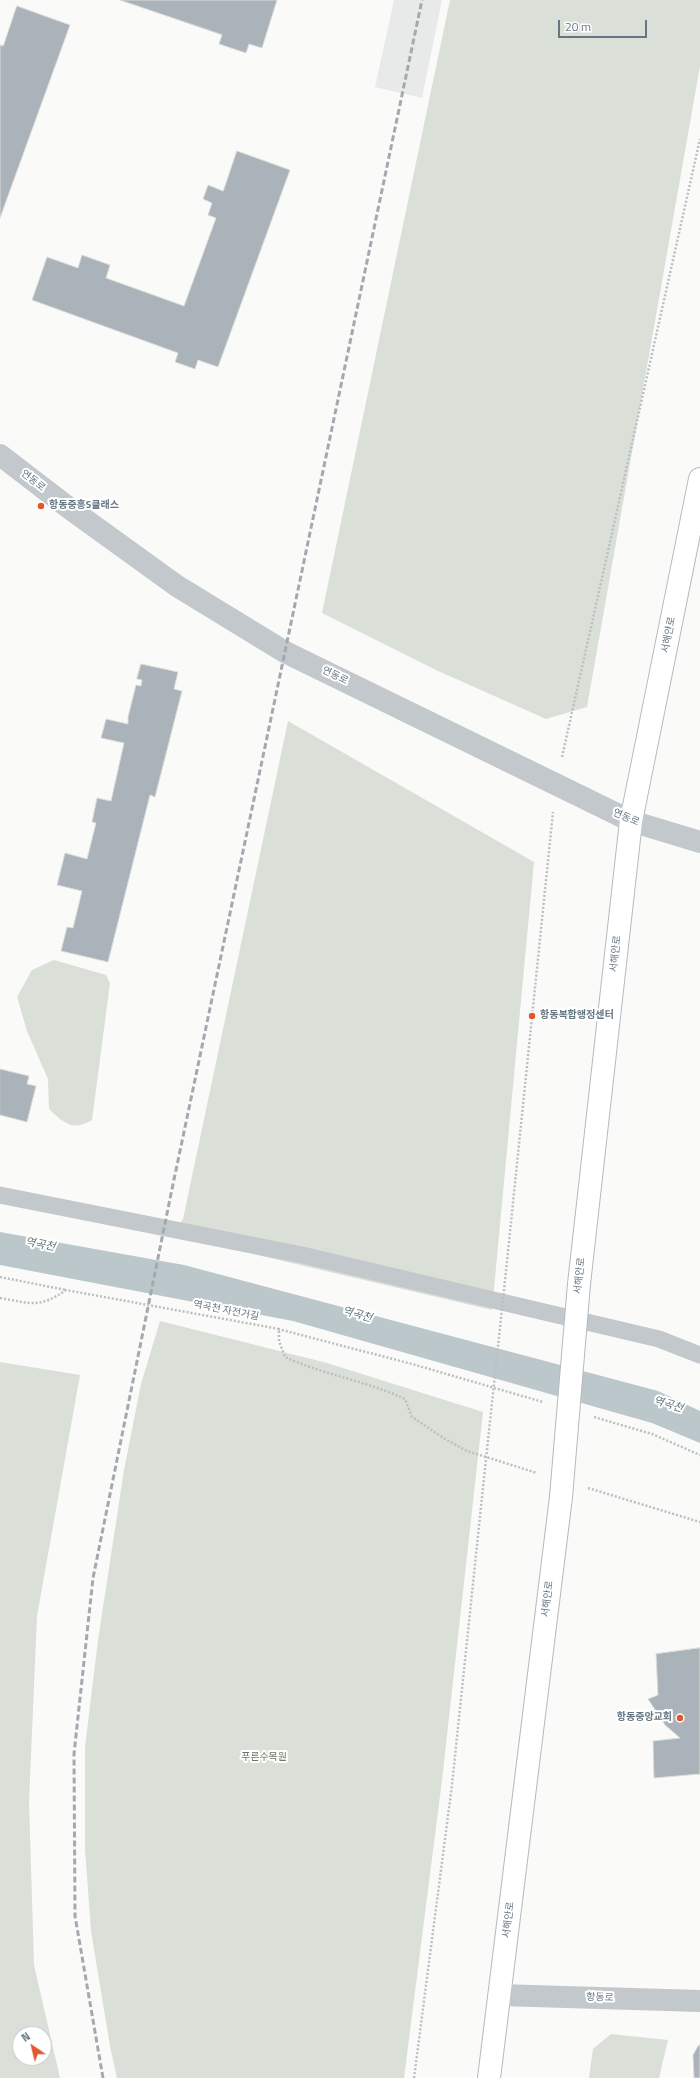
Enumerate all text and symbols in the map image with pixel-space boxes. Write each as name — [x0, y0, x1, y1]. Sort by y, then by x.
scale bar — [560, 12, 649, 38]
text: 20 m — [565, 17, 591, 36]
street label: 연동로 — [18, 468, 48, 494]
place label: 항동중흥S클래스 — [49, 500, 119, 512]
marker: 항동중흥S클래스 — [36, 501, 46, 511]
street label: 서해안로 — [660, 616, 678, 654]
street label: 연동로 — [320, 665, 350, 687]
street label: 연동로 — [611, 807, 641, 829]
street label: 서해안로 — [608, 935, 624, 973]
place label: 항동복합행정센터 — [540, 1010, 614, 1022]
marker: 항동복합행정센터 — [527, 1011, 537, 1021]
water label: 역곡천 — [24, 1236, 56, 1254]
street label: 서해안로 — [572, 1257, 588, 1295]
street label: 역곡천 자전거길 — [192, 1299, 260, 1323]
water label: 역곡천 — [341, 1304, 373, 1326]
water label: 역곡천 — [652, 1394, 684, 1416]
street label: 서해안로 — [540, 1580, 556, 1618]
place label: 항동중앙교회 — [617, 1712, 672, 1724]
marker: 항동중앙교회 — [675, 1713, 685, 1723]
park label: 푸른수목원 — [241, 1752, 287, 1764]
street label: 서해안로 — [501, 1901, 517, 1939]
street label: 항동로 — [586, 1992, 614, 2004]
north arrow — [12, 2026, 52, 2066]
text: N — [18, 2028, 33, 2046]

